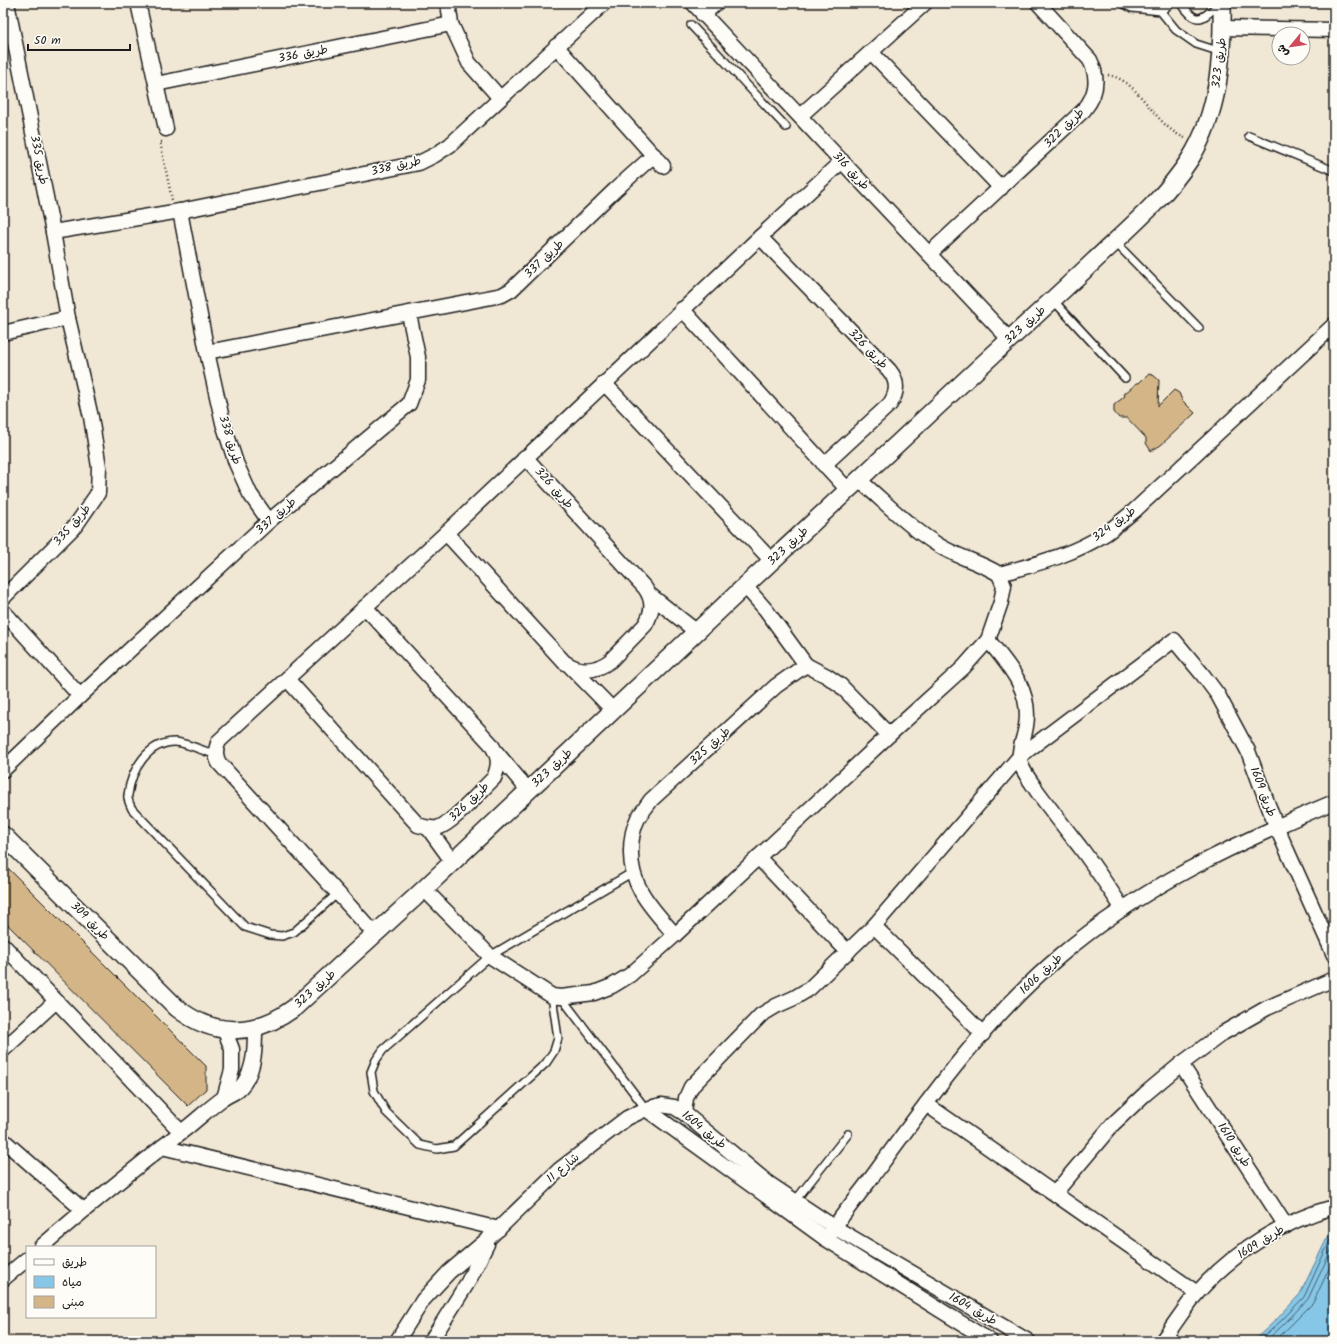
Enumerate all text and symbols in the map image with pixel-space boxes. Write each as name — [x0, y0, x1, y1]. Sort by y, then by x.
scale bar — [28, 26, 130, 52]
north arrow — [1271, 26, 1311, 66]
text: 50 m — [34, 31, 61, 50]
street label: طريق 323 — [1206, 37, 1232, 89]
street label: طريق 336 — [276, 40, 330, 68]
text: ش — [1272, 41, 1294, 60]
street label: طريق 322 — [1039, 104, 1089, 152]
street label: طريق 335 — [25, 134, 53, 186]
street label: طريق 316 — [828, 147, 874, 195]
street label: طريق 338 — [369, 151, 423, 181]
street label: طريق 337 — [520, 235, 568, 283]
street label: طريق 323 — [1000, 301, 1050, 349]
street label: طريق 326 — [844, 324, 892, 374]
street label: طريق 338 — [213, 413, 247, 467]
street label: طريق 326 — [530, 463, 578, 513]
street label: طريق 337 — [251, 493, 301, 539]
street label: طريق 335 — [48, 500, 96, 550]
street label: طريق 324 — [1088, 501, 1140, 547]
street label: طريق 323 — [763, 522, 813, 570]
street label: طريق 325 — [685, 722, 735, 770]
street label: طريق 323 — [527, 744, 577, 792]
street label: طريق 1609 — [1245, 764, 1281, 820]
street label: طريق 326 — [444, 778, 494, 826]
street label: طريق 309 — [66, 897, 114, 945]
street label: طريق 1606 — [1015, 949, 1067, 999]
street label: طريق 323 — [290, 965, 340, 1013]
street label: طريق 1604 — [677, 1106, 731, 1154]
street label: طريق 1610 — [1212, 1119, 1256, 1171]
street label: شارع 11 — [542, 1148, 584, 1188]
street label: طريق 1609 — [1234, 1220, 1288, 1264]
legend — [26, 1246, 156, 1318]
text: طريق — [62, 1253, 87, 1272]
text: مياه — [62, 1273, 82, 1292]
street label: طريق 1604 — [945, 1288, 1001, 1330]
text: مبنى — [62, 1293, 85, 1312]

